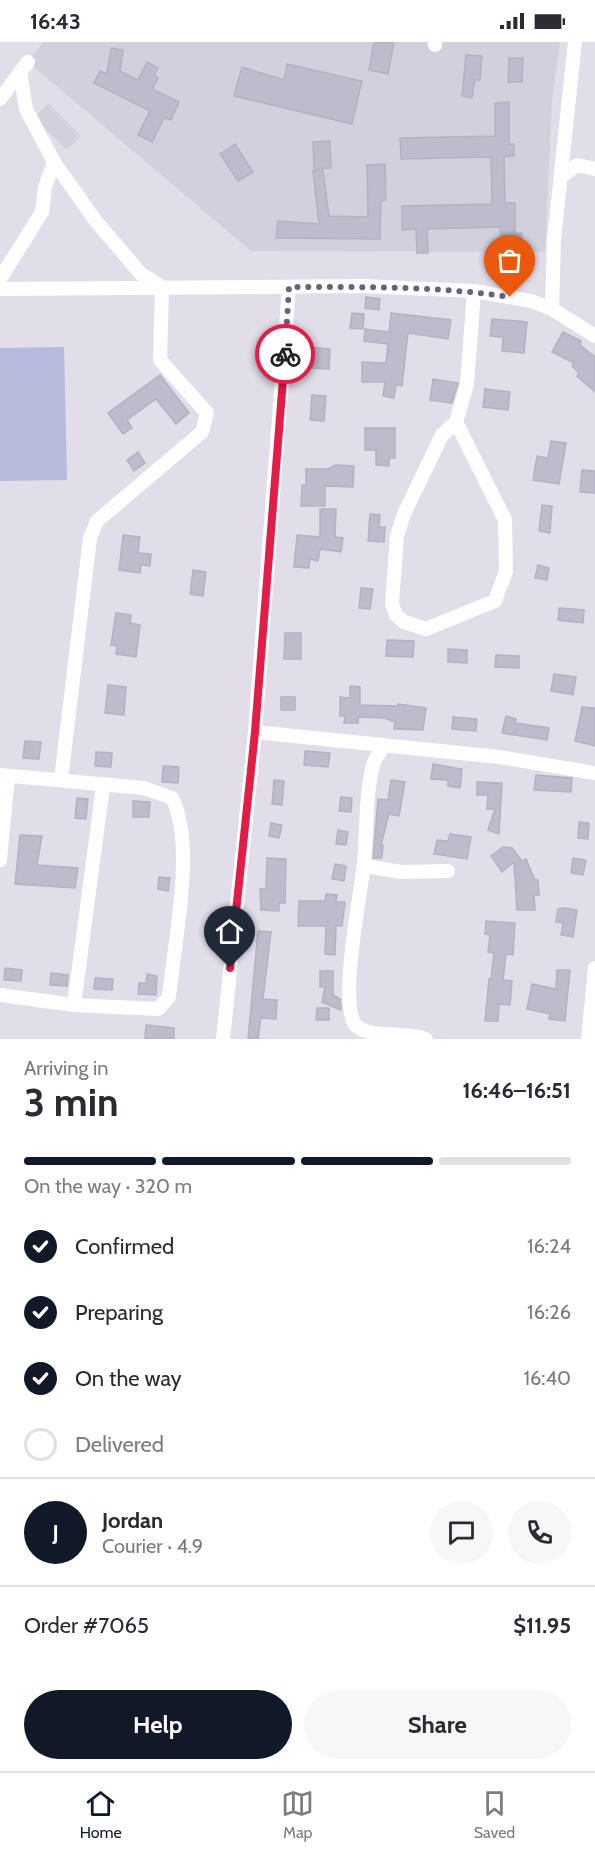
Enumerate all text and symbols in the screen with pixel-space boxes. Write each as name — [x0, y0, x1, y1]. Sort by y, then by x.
text: 16:43 — [30, 8, 81, 35]
pin — [484, 235, 535, 297]
icon: bag — [493, 244, 526, 277]
courier — [255, 324, 315, 384]
icon: bike — [269, 338, 302, 371]
pin — [204, 906, 255, 968]
icon: home — [213, 915, 246, 948]
text: Arriving in — [24, 1056, 108, 1080]
text: 16:46–16:51 — [462, 1077, 571, 1104]
text: 3 min — [24, 1078, 119, 1126]
text: On the way · 320 m — [24, 1174, 192, 1198]
icon: check — [24, 1230, 57, 1263]
text: Confirmed — [75, 1233, 174, 1260]
text: 16:24 — [527, 1234, 571, 1258]
icon: check — [24, 1296, 57, 1329]
text: Preparing — [75, 1299, 163, 1326]
text: 16:26 — [527, 1300, 571, 1324]
icon: check — [24, 1362, 57, 1395]
text: On the way — [75, 1365, 182, 1392]
text: 16:40 — [523, 1366, 571, 1390]
text: Delivered — [75, 1431, 164, 1458]
button: chat — [430, 1501, 493, 1564]
button: phone — [508, 1501, 571, 1564]
text: Jordan — [102, 1507, 163, 1534]
text: J — [52, 1519, 59, 1546]
text: Courier · 4.9 — [102, 1534, 203, 1558]
text: Order #7065 — [24, 1612, 149, 1639]
text: $11.95 — [513, 1612, 571, 1639]
button: Help — [24, 1690, 292, 1759]
button: Share — [304, 1690, 571, 1759]
tab: Home — [80, 1787, 122, 1842]
tab: Map — [281, 1787, 314, 1842]
tab: Saved — [474, 1787, 515, 1842]

